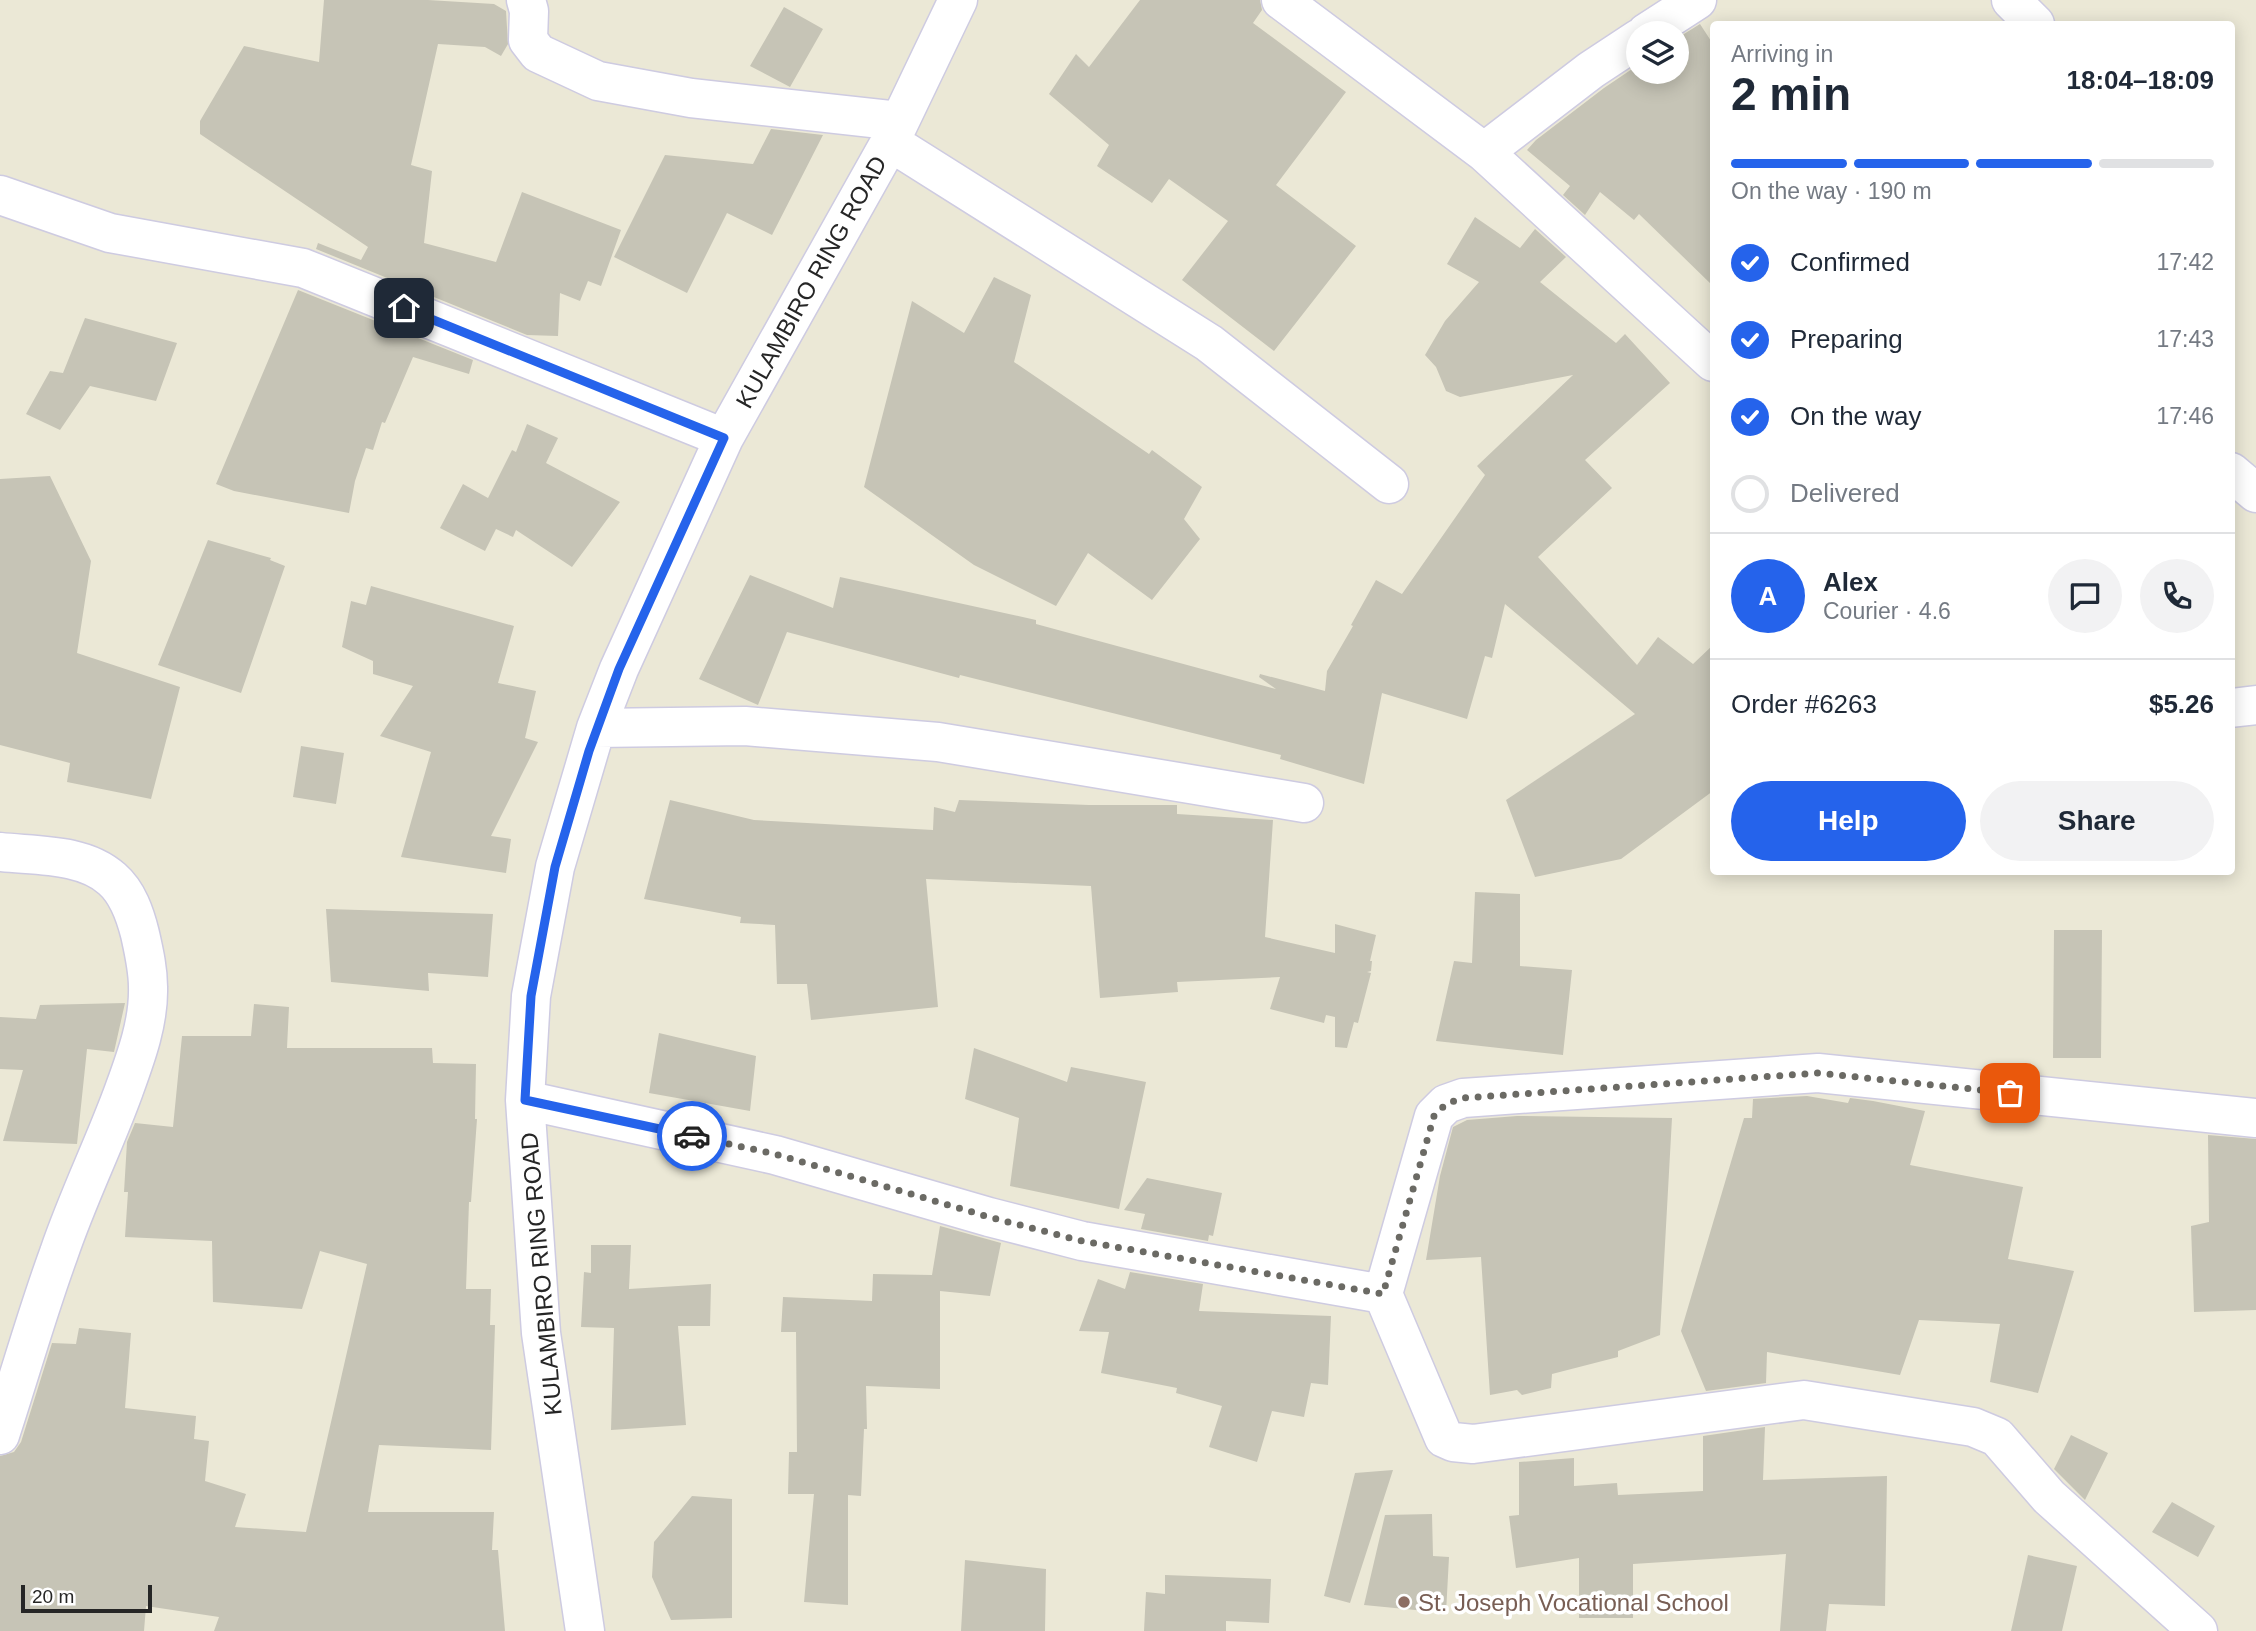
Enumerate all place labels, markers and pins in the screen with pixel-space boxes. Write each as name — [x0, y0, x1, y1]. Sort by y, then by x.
pin — [374, 278, 434, 338]
pin — [1980, 1063, 2040, 1123]
place label: St. Joseph Vocational School — [1418, 1589, 1729, 1616]
marker: St. Joseph Vocational School — [1396, 1594, 1412, 1610]

